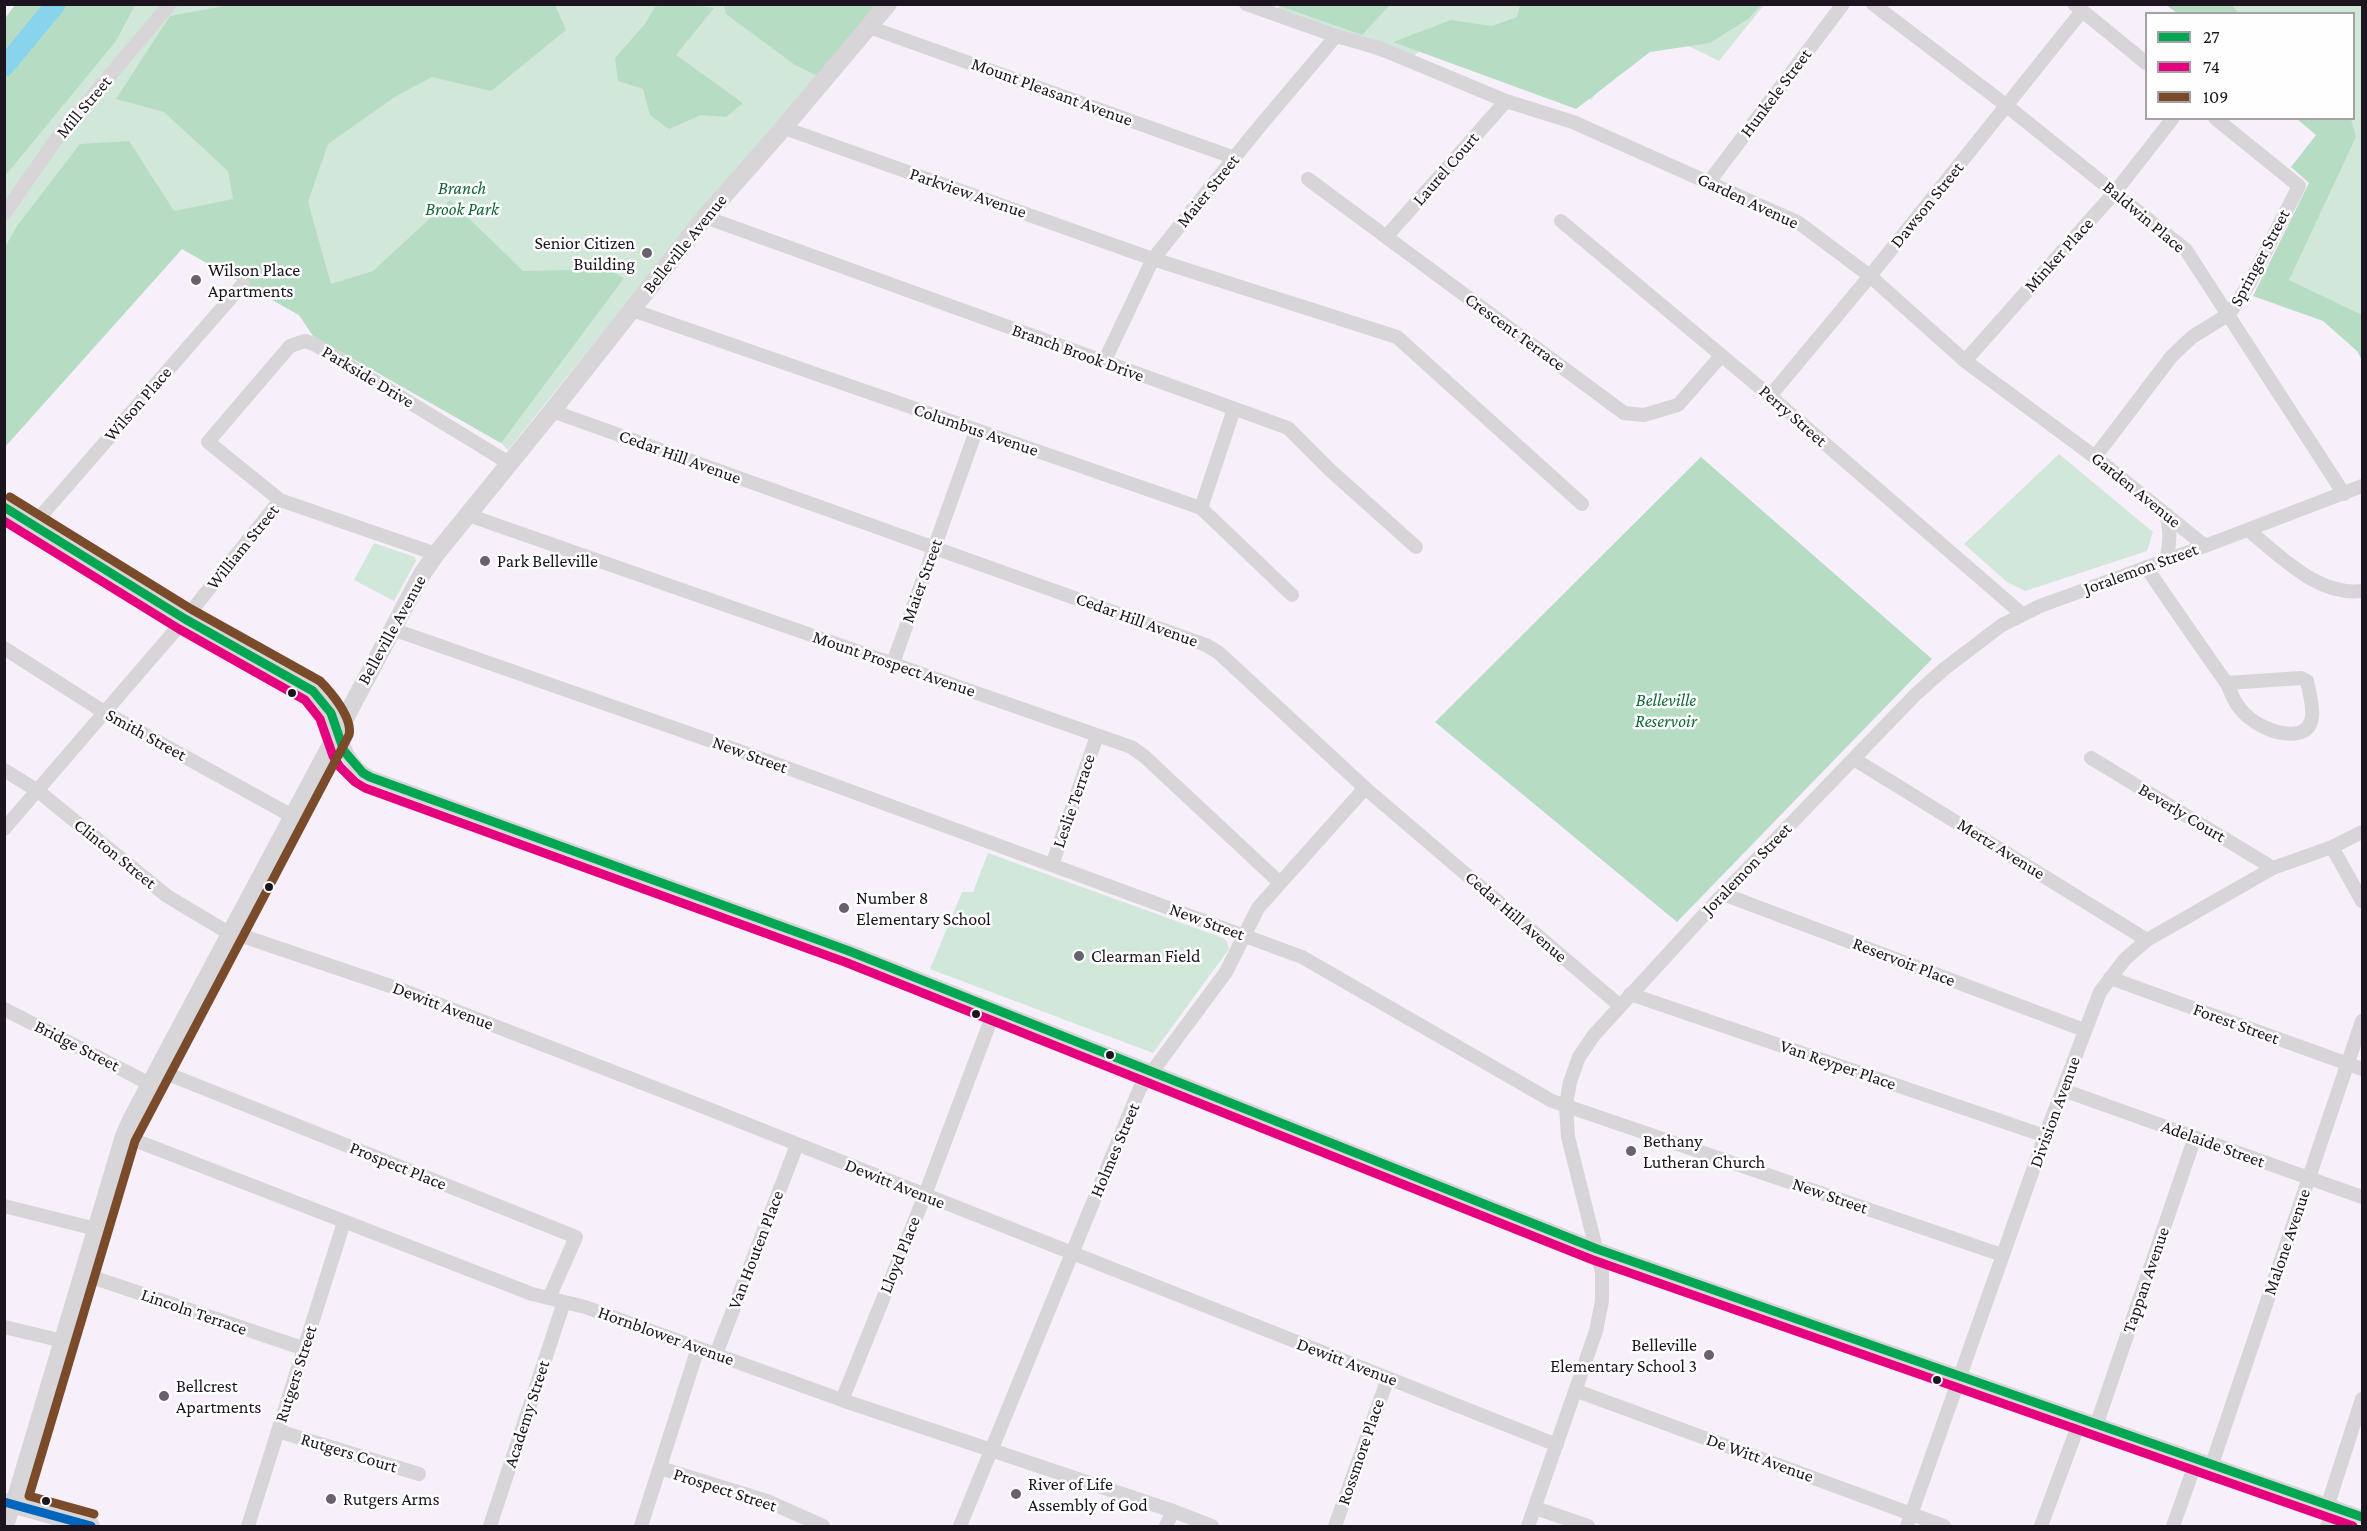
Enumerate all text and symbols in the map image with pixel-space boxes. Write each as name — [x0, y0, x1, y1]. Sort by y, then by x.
legend — [2145, 12, 2355, 120]
text: 27 — [2203, 27, 2220, 47]
street label: Hunkele Street — [1736, 44, 1816, 142]
street label: Mount Pleasant Avenue — [969, 53, 1135, 131]
text: 74 — [2203, 57, 2220, 77]
street label: Mill Street — [52, 71, 116, 143]
text: 109 — [2203, 87, 2228, 107]
street label: Laurel Court — [1408, 128, 1484, 210]
street label: Maier Street — [1172, 150, 1244, 232]
street label: Dawson Street — [1886, 158, 1968, 252]
street label: Parkview Avenue — [907, 163, 1029, 223]
street label: Garden Avenue — [1694, 168, 1802, 234]
street label: Baldwin Place — [2098, 176, 2190, 258]
park label: Branch Brook Park — [425, 177, 499, 219]
street label: Belleville Avenue — [638, 190, 732, 298]
street label: Springer Street — [2225, 206, 2295, 310]
street label: Minker Place — [2020, 213, 2098, 297]
place label: Senior Citizen Building — [534, 232, 635, 274]
marker: Senior Citizen Building — [640, 246, 654, 260]
place label: Wilson Place Apartments — [208, 259, 300, 302]
marker: Wilson Place Apartments — [189, 273, 203, 287]
street label: Crescent Terrace — [1461, 288, 1569, 376]
street label: Branch Brook Drive — [1009, 319, 1147, 387]
street label: Parkside Drive — [318, 341, 418, 413]
street label: Wilson Place — [100, 362, 176, 446]
street label: Perry Street — [1754, 381, 1832, 451]
street label: Columbus Avenue — [911, 399, 1041, 461]
street label: Cedar Hill Avenue — [616, 425, 744, 489]
street label: Garden Avenue — [2087, 447, 2185, 533]
street label: William Street — [202, 500, 284, 594]
street label: Maier Street — [897, 536, 947, 626]
street label: Joralemon Street — [2081, 538, 2201, 600]
place label: Park Belleville — [497, 550, 598, 572]
marker: Park Belleville — [478, 554, 492, 568]
street label: Belleville Avenue — [353, 571, 431, 689]
street label: Cedar Hill Avenue — [1073, 588, 1201, 652]
street label: Mount Prospect Avenue — [810, 626, 978, 702]
unlabelled marker — [286, 687, 298, 699]
park label: Belleville Reservoir — [1635, 689, 1697, 732]
street label: Smith Street — [102, 704, 190, 766]
street label: New Street — [709, 731, 791, 779]
street label: Leslie Terrace — [1048, 751, 1100, 851]
street label: Beverly Court — [2135, 779, 2229, 847]
street label: Clinton Street — [69, 814, 161, 894]
street label: Mertz Avenue — [1953, 814, 2049, 884]
street label: Joralemon Street — [1698, 818, 1796, 920]
street label: Cedar Hill Avenue — [1460, 867, 1572, 967]
unlabelled marker — [263, 881, 275, 893]
place label: Number 8 Elementary School — [856, 887, 991, 930]
street label: New Street — [1166, 898, 1248, 946]
marker: Number 8 Elementary School — [837, 901, 851, 915]
street label: Reservoir Place — [1850, 933, 1958, 991]
place label: Clearman Field — [1091, 945, 1200, 967]
marker: Clearman Field — [1072, 949, 1086, 963]
street label: Dewitt Avenue — [390, 977, 496, 1035]
street label: Forest Street — [2190, 998, 2282, 1050]
unlabelled marker — [970, 1008, 982, 1020]
street label: Bridge Street — [31, 1015, 123, 1077]
street label: Van Reyper Place — [1777, 1035, 1899, 1095]
unlabelled marker — [1104, 1049, 1116, 1061]
street label: Division Avenue — [2025, 1054, 2085, 1170]
street label: Holmes Street — [1085, 1100, 1145, 1200]
street label: Adelaide Street — [2158, 1115, 2268, 1173]
place label: Bethany Lutheran Church — [1643, 1130, 1765, 1172]
street label: Prospect Place — [346, 1137, 450, 1195]
marker: Bethany Lutheran Church — [1624, 1144, 1638, 1158]
street label: Dewitt Avenue — [842, 1154, 948, 1214]
street label: New Street — [1789, 1173, 1871, 1219]
street label: Malone Avenue — [2259, 1186, 2315, 1298]
street label: Van Houten Place — [723, 1188, 789, 1312]
street label: Lloyd Place — [875, 1213, 925, 1297]
street label: Tappan Avenue — [2118, 1224, 2174, 1336]
street label: Lincoln Terrace — [138, 1284, 250, 1340]
street label: Hornblower Avenue — [595, 1301, 737, 1371]
street label: Rutgers Street — [270, 1323, 322, 1425]
street label: Dewitt Avenue — [1294, 1333, 1400, 1391]
place label: Belleville Elementary School 3 — [1550, 1334, 1697, 1376]
marker: Belleville Elementary School 3 — [1702, 1348, 1716, 1362]
street label: Academy Street — [499, 1358, 555, 1470]
unlabelled marker — [1931, 1374, 1943, 1386]
place label: Bellcrest Apartments — [176, 1375, 261, 1418]
marker: Bellcrest Apartments — [157, 1389, 171, 1403]
street label: Rossmore Place — [1333, 1396, 1389, 1508]
street label: Rutgers Court — [298, 1428, 400, 1478]
street label: De Witt Avenue — [1703, 1429, 1817, 1487]
street label: Prospect Street — [671, 1463, 779, 1517]
place label: River of Life Assembly of God — [1028, 1473, 1148, 1516]
marker: River of Life Assembly of God — [1009, 1487, 1023, 1501]
place label: Rutgers Arms — [343, 1488, 440, 1510]
marker: Rutgers Arms — [324, 1492, 338, 1506]
unlabelled marker — [40, 1495, 52, 1507]

